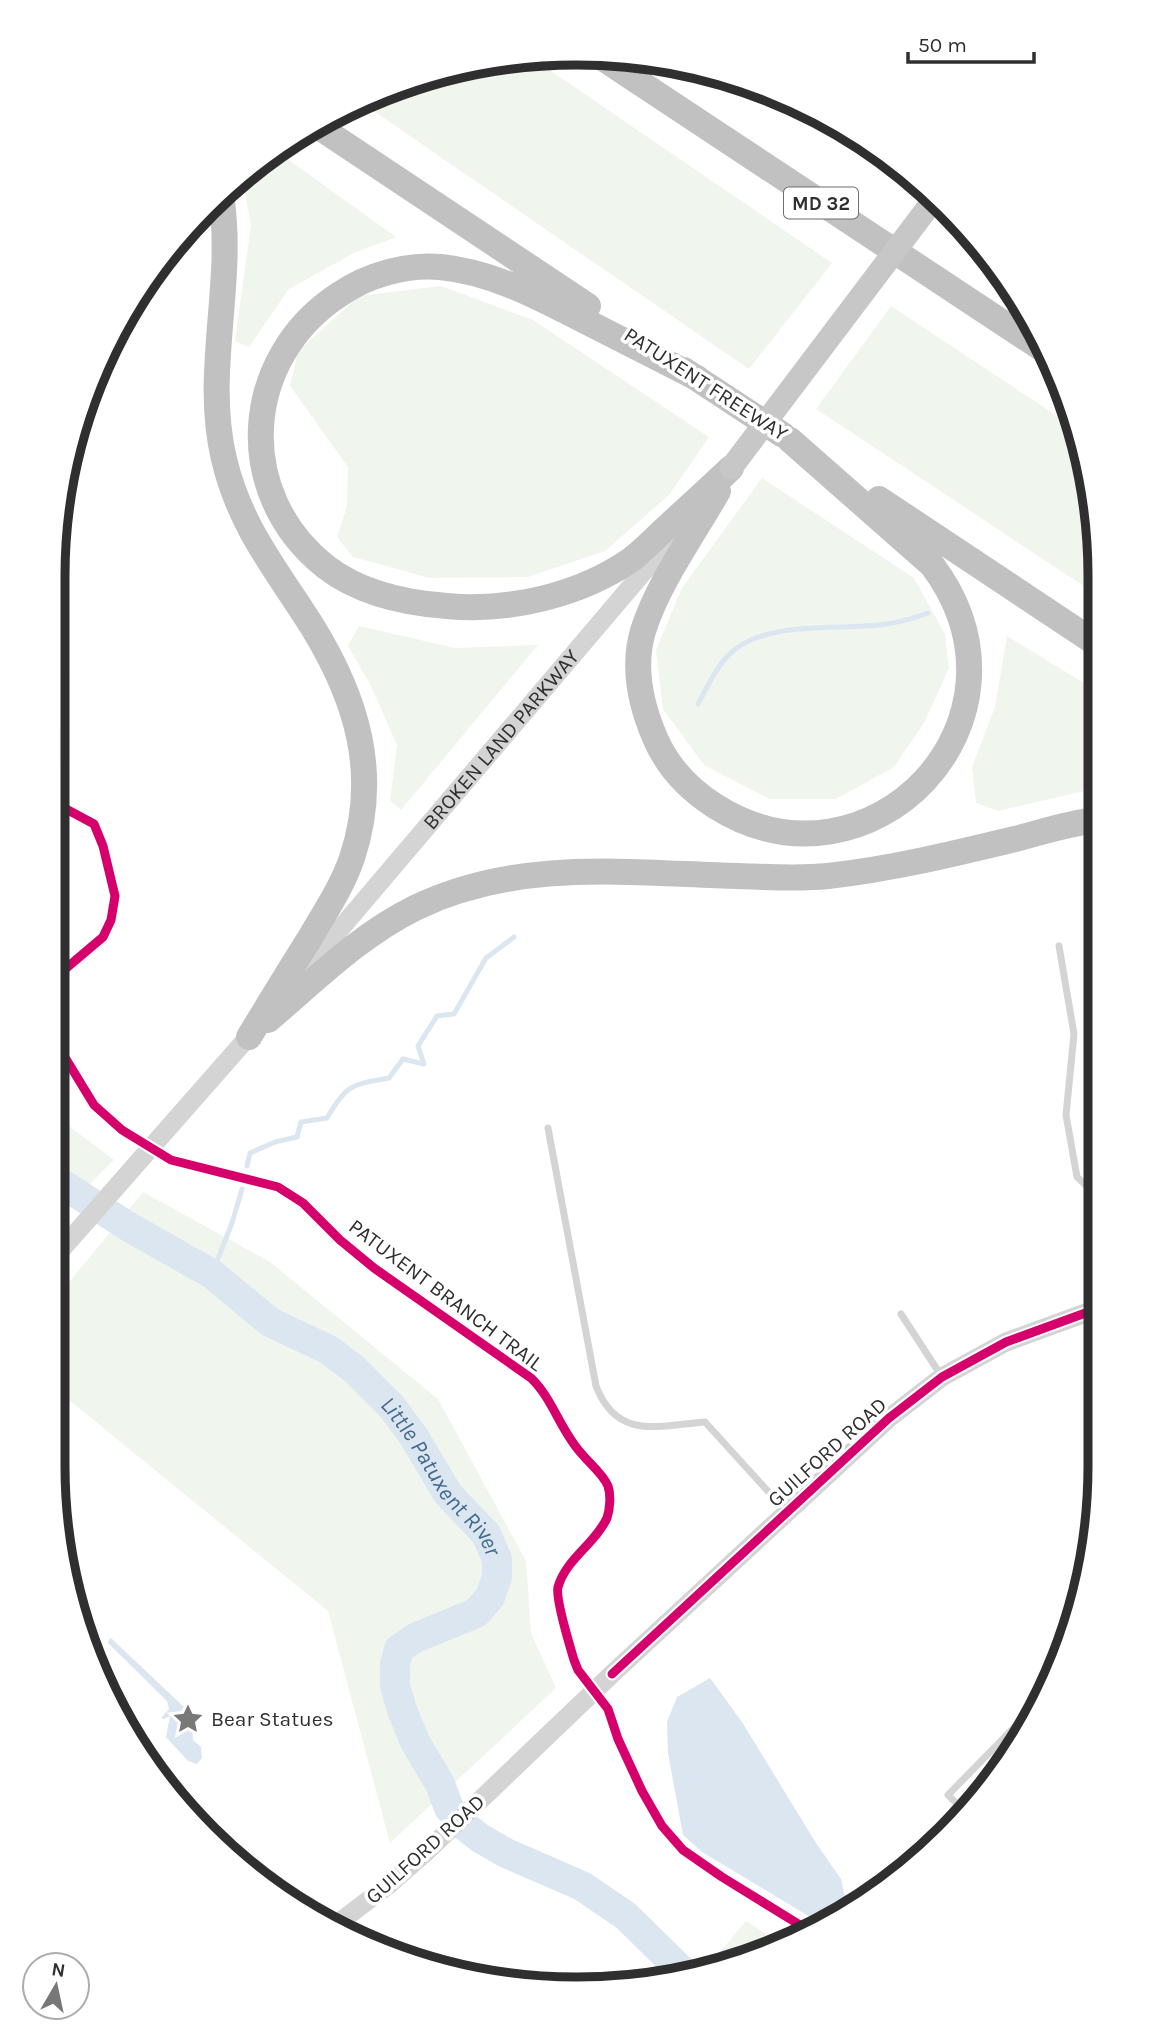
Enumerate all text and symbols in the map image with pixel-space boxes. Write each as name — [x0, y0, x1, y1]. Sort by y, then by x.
scale bar — [908, 21, 1034, 65]
text: 50 m — [918, 33, 967, 57]
road number: MD 32 — [784, 188, 858, 218]
street label: PATUXENT FREEWAY — [620, 322, 793, 446]
street label: BROKEN LAND PARKWAY — [418, 644, 584, 834]
street label: PATUXENT BRANCH TRAIL — [344, 1214, 548, 1376]
water label: Little Patuxent River — [375, 1391, 507, 1561]
street label: GUILFORD ROAD — [763, 1392, 891, 1512]
place icon: Bear Statues — [171, 1702, 205, 1736]
place label: Bear Statues — [211, 1707, 334, 1731]
street label: GUILFORD ROAD — [361, 1789, 489, 1909]
north arrow — [21, 1951, 91, 2021]
text: N — [50, 1958, 67, 1982]

